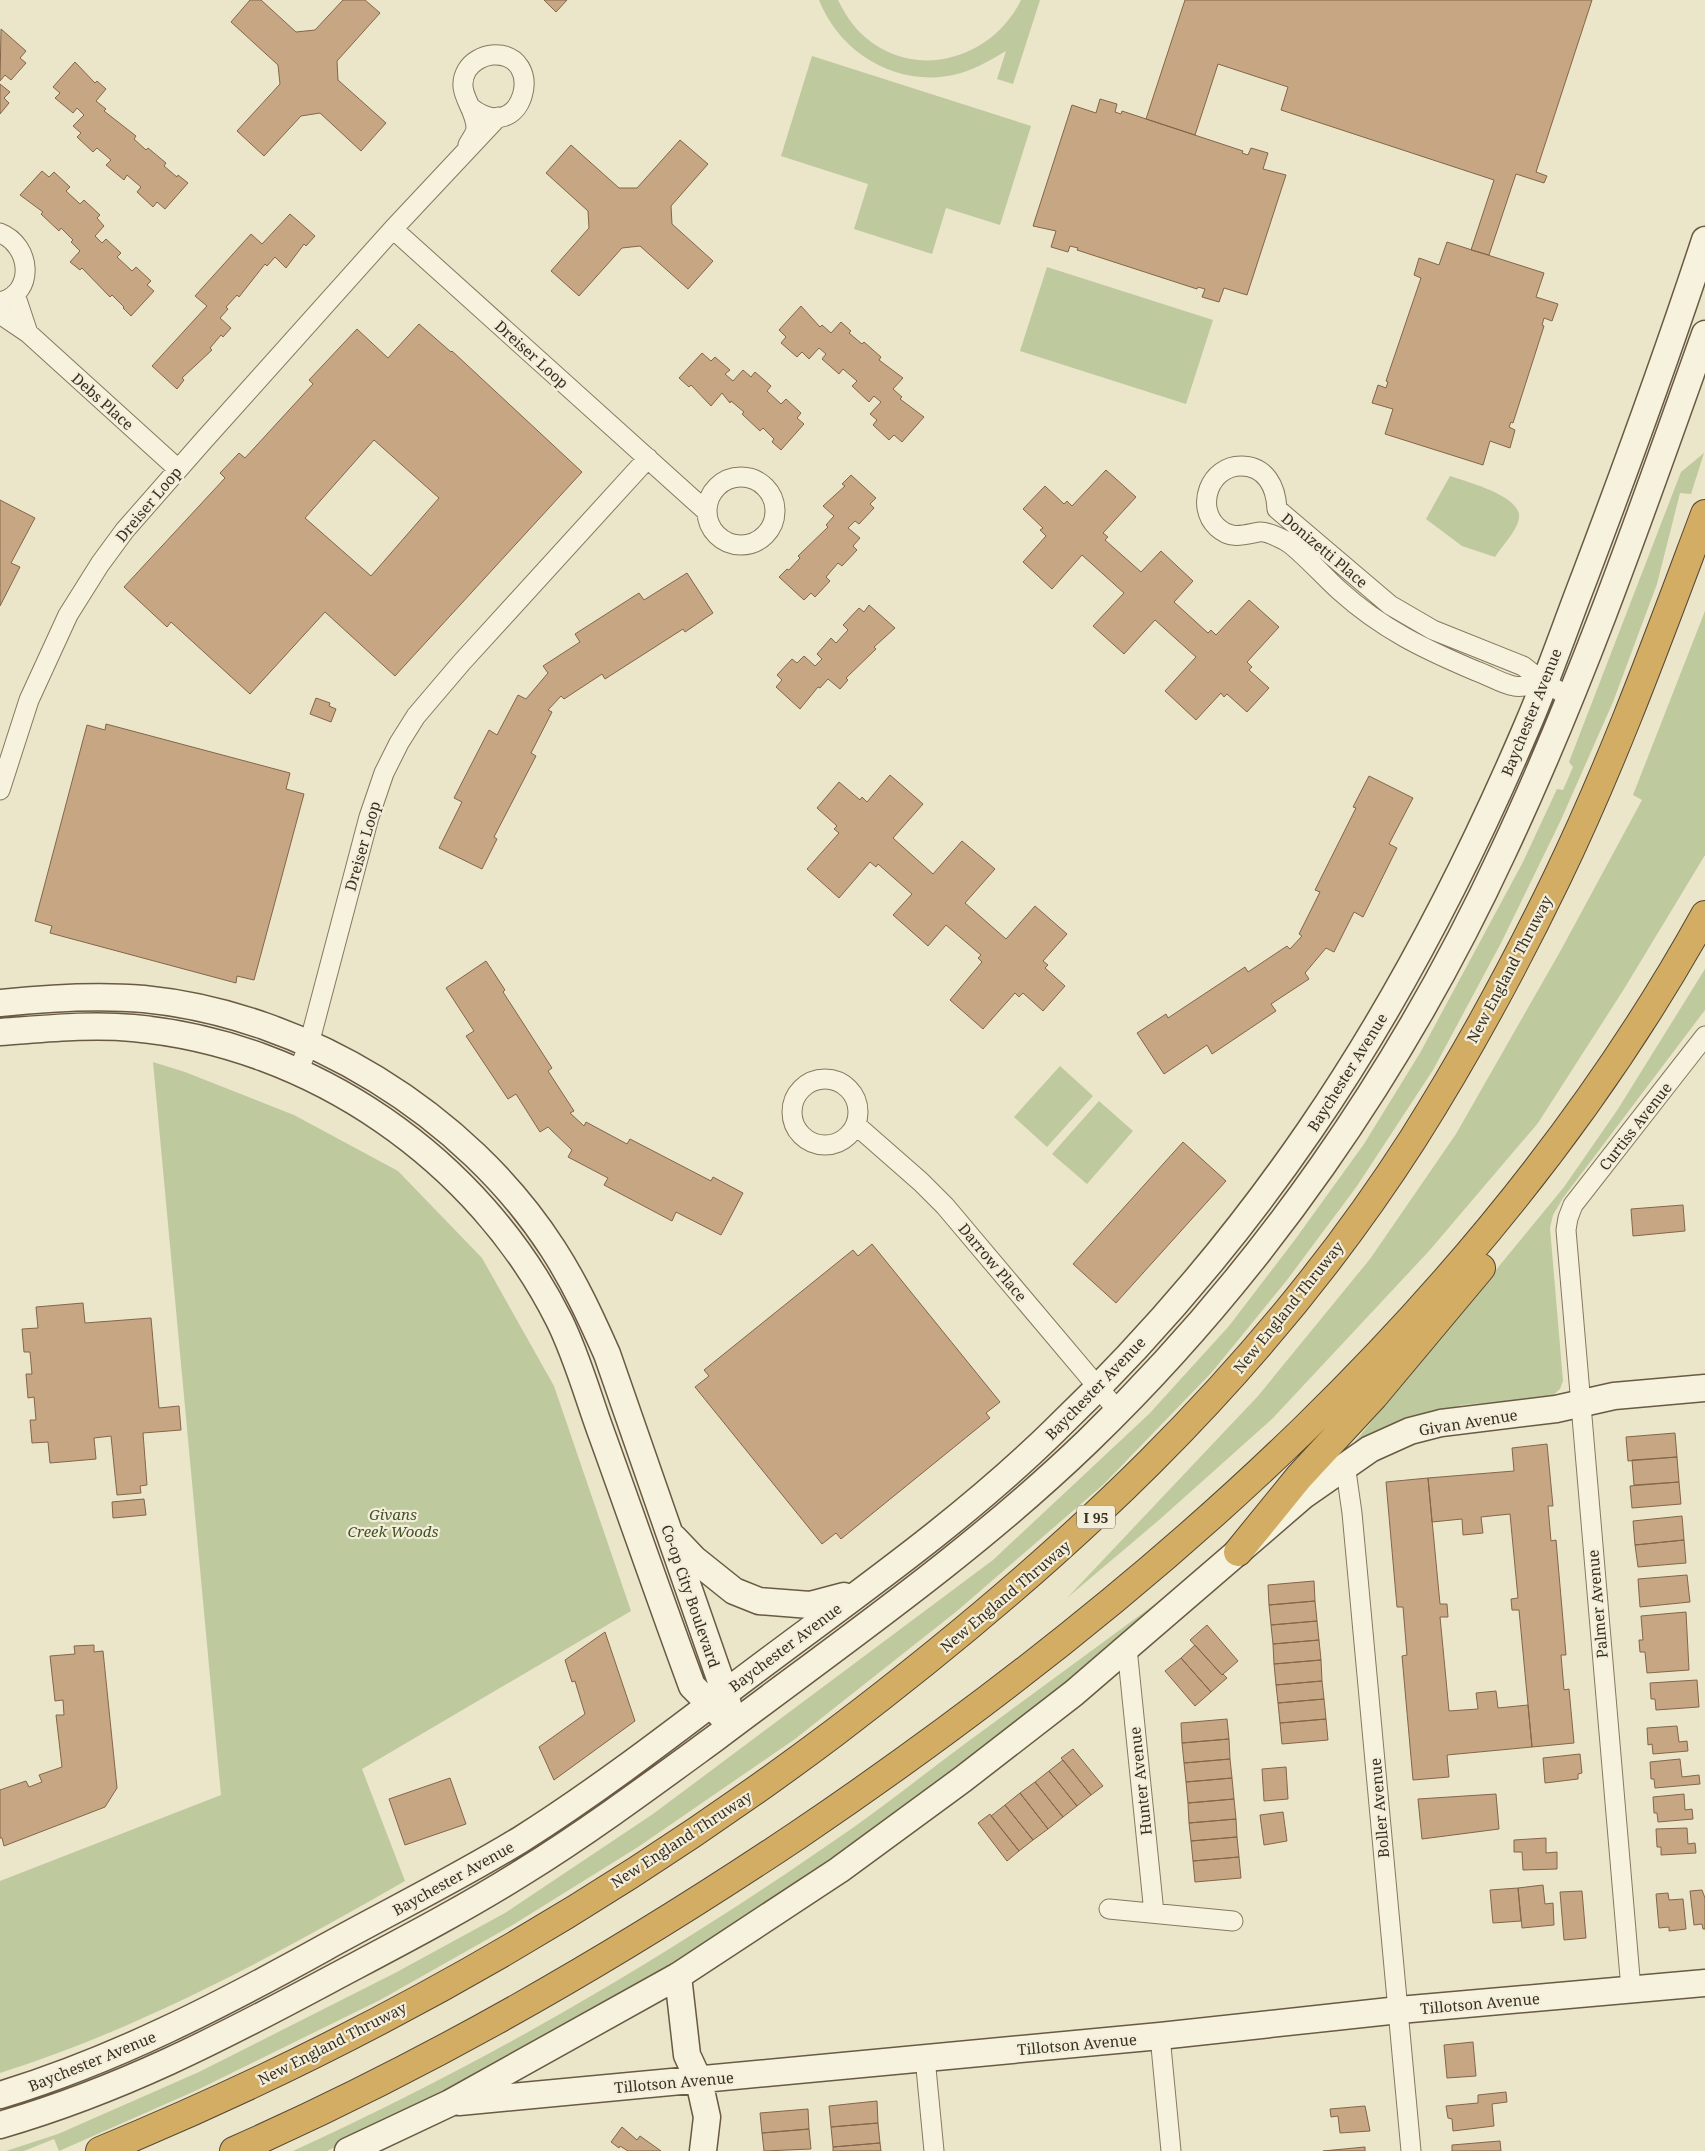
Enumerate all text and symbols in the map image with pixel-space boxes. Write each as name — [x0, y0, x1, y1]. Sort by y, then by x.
street label: Dreiser Loop — [491, 316, 573, 392]
street label: Debs Place — [68, 368, 138, 434]
street label: Dreiser Loop — [111, 462, 185, 546]
street label: Donizetti Place — [1278, 508, 1372, 592]
street label: Baychester Avenue — [1496, 645, 1566, 779]
street label: Dreiser Loop — [340, 799, 384, 893]
street label: New England Thruway — [1462, 891, 1557, 1046]
street label: Baychester Avenue — [1302, 1009, 1392, 1135]
street label: Curtiss Avenue — [1594, 1078, 1676, 1174]
street label: Darrow Place — [954, 1219, 1032, 1305]
street label: New England Thruway — [1229, 1237, 1348, 1377]
street label: Baychester Avenue — [1041, 1332, 1149, 1444]
street label: Givan Avenue — [1417, 1404, 1519, 1440]
park label: Givans Creek Woods — [348, 1504, 439, 1541]
road number: I 95 — [1077, 1505, 1115, 1528]
street label: Co-op City Boulevard — [657, 1522, 725, 1670]
street label: New England Thruway — [936, 1535, 1075, 1656]
street label: Palmer Avenue — [1582, 1549, 1612, 1659]
street label: Baychester Avenue — [725, 1598, 845, 1696]
street label: Hunter Avenue — [1124, 1726, 1156, 1836]
street label: Boller Avenue — [1365, 1757, 1393, 1859]
street label: New England Thruway — [607, 1786, 756, 1892]
street label: Baychester Avenue — [389, 1836, 517, 1920]
street label: Tillotson Avenue — [1419, 1988, 1541, 2018]
street label: New England Thruway — [254, 1997, 410, 2089]
street label: Baychester Avenue — [25, 2026, 159, 2096]
street label: Tillotson Avenue — [1016, 2029, 1138, 2059]
street label: Tillotson Avenue — [613, 2067, 735, 2097]

